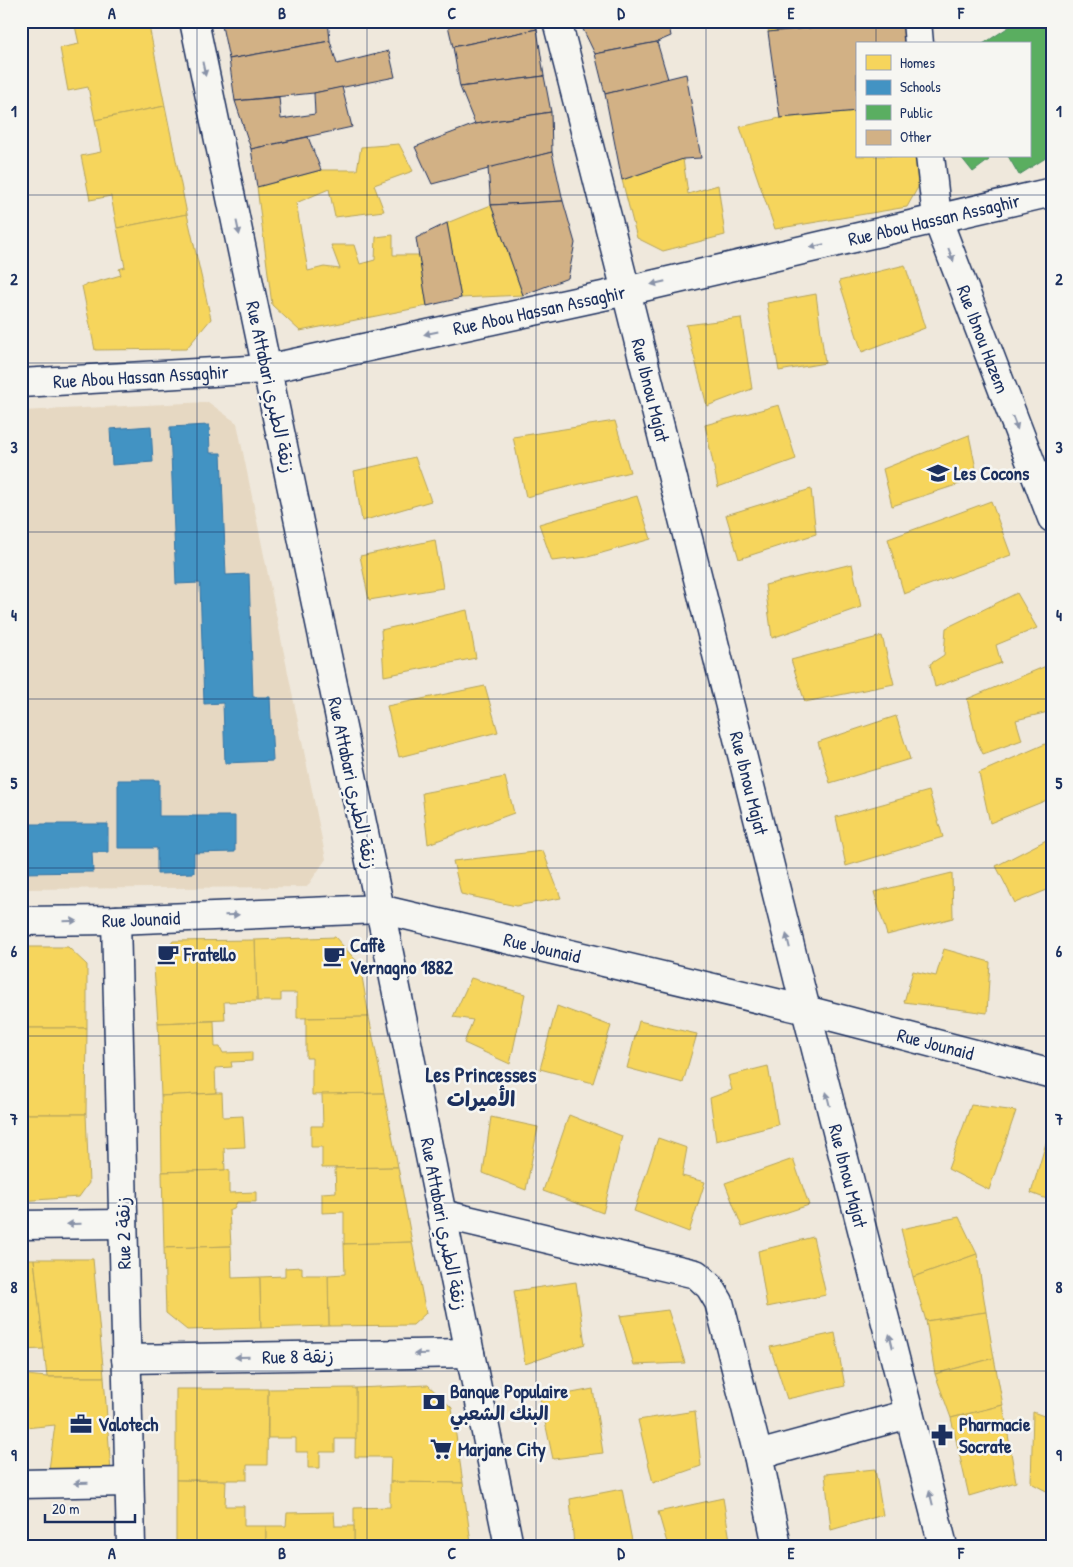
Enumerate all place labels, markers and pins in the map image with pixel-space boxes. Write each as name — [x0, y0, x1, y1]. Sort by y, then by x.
school or university icon: Les Cocons — [925, 460, 951, 486]
place label: Les Cocons — [954, 460, 1030, 486]
place label: Caffè Vernagno 1882 — [350, 932, 453, 981]
cafe icon: Fratello — [155, 941, 181, 967]
place label: Fratello — [183, 941, 236, 967]
cafe icon: Caffè Vernagno 1882 — [321, 943, 347, 969]
place label: Banque Populaire البنك الشعبي — [450, 1378, 569, 1430]
bank icon: Banque Populaire البنك الشعبي — [421, 1389, 447, 1415]
office icon: Valotech — [68, 1411, 94, 1437]
place label: Valotech — [98, 1411, 158, 1437]
place label: Pharmacie Socrate — [959, 1411, 1031, 1459]
pharmacy icon: Pharmacie Socrate — [929, 1422, 955, 1448]
supermarket icon: Marjane City — [428, 1436, 454, 1462]
place label: Marjane City — [458, 1436, 546, 1463]

